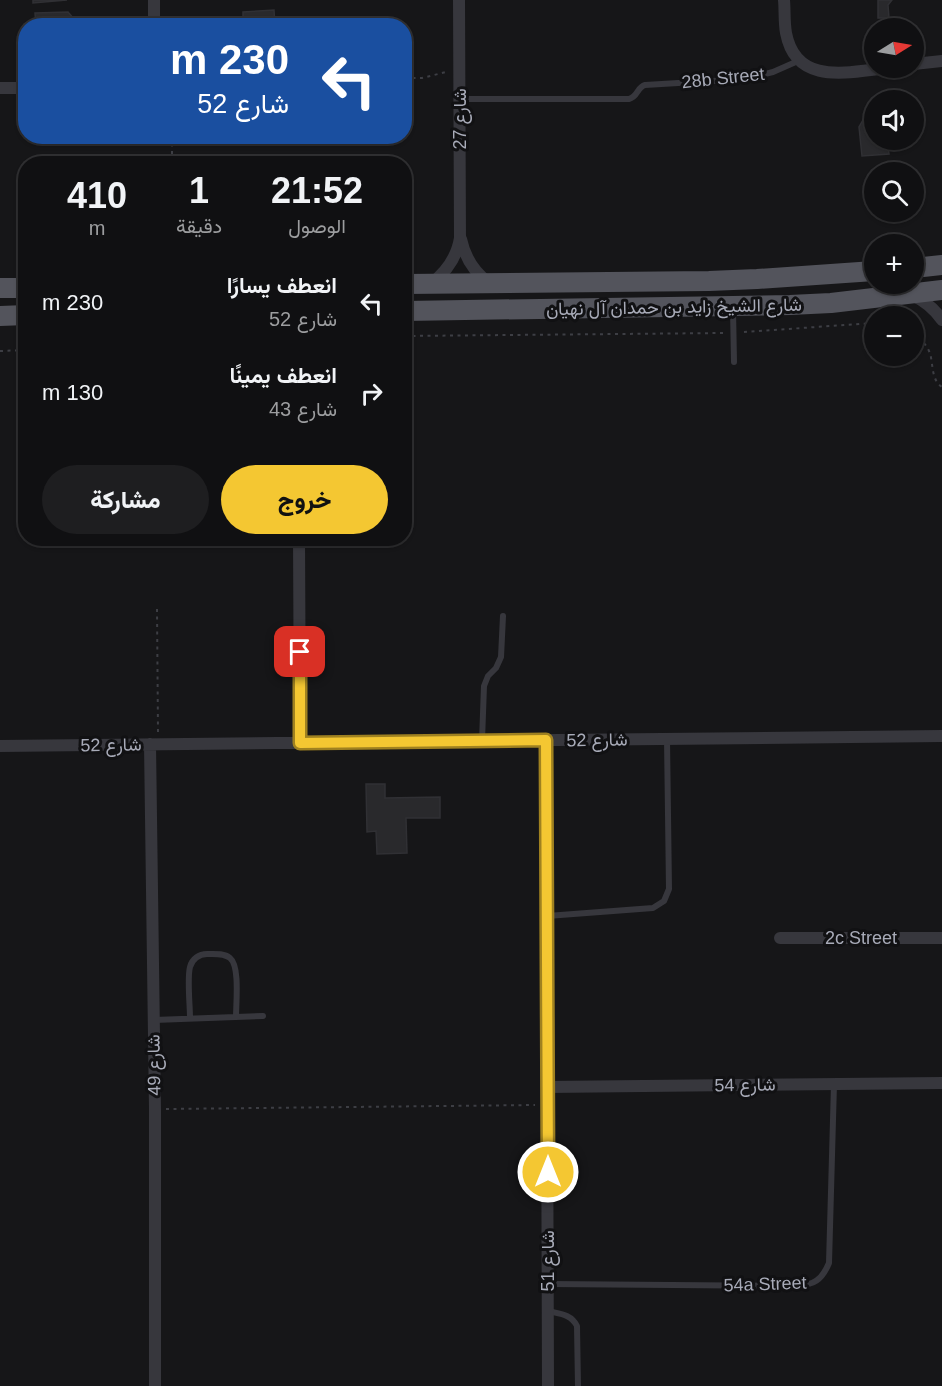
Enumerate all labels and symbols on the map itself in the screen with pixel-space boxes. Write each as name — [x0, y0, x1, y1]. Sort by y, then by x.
north arrow — [864, 18, 924, 78]
street label: 28b Street — [681, 64, 765, 92]
street label: شارع 27 — [450, 88, 472, 150]
street label: شارع الشيخ زايد بن حمدان آل نهيان — [546, 295, 802, 321]
pin — [274, 626, 325, 677]
street label: شارع 52 — [566, 729, 628, 753]
street label: شارع 52 — [80, 734, 142, 758]
street label: 2c Street — [825, 928, 897, 948]
street label: شارع 49 — [143, 1034, 167, 1096]
street label: شارع 54 — [714, 1074, 776, 1098]
position arrow — [516, 1140, 580, 1204]
street label: شارع 51 — [538, 1230, 560, 1292]
street label: 54a Street — [723, 1273, 807, 1295]

